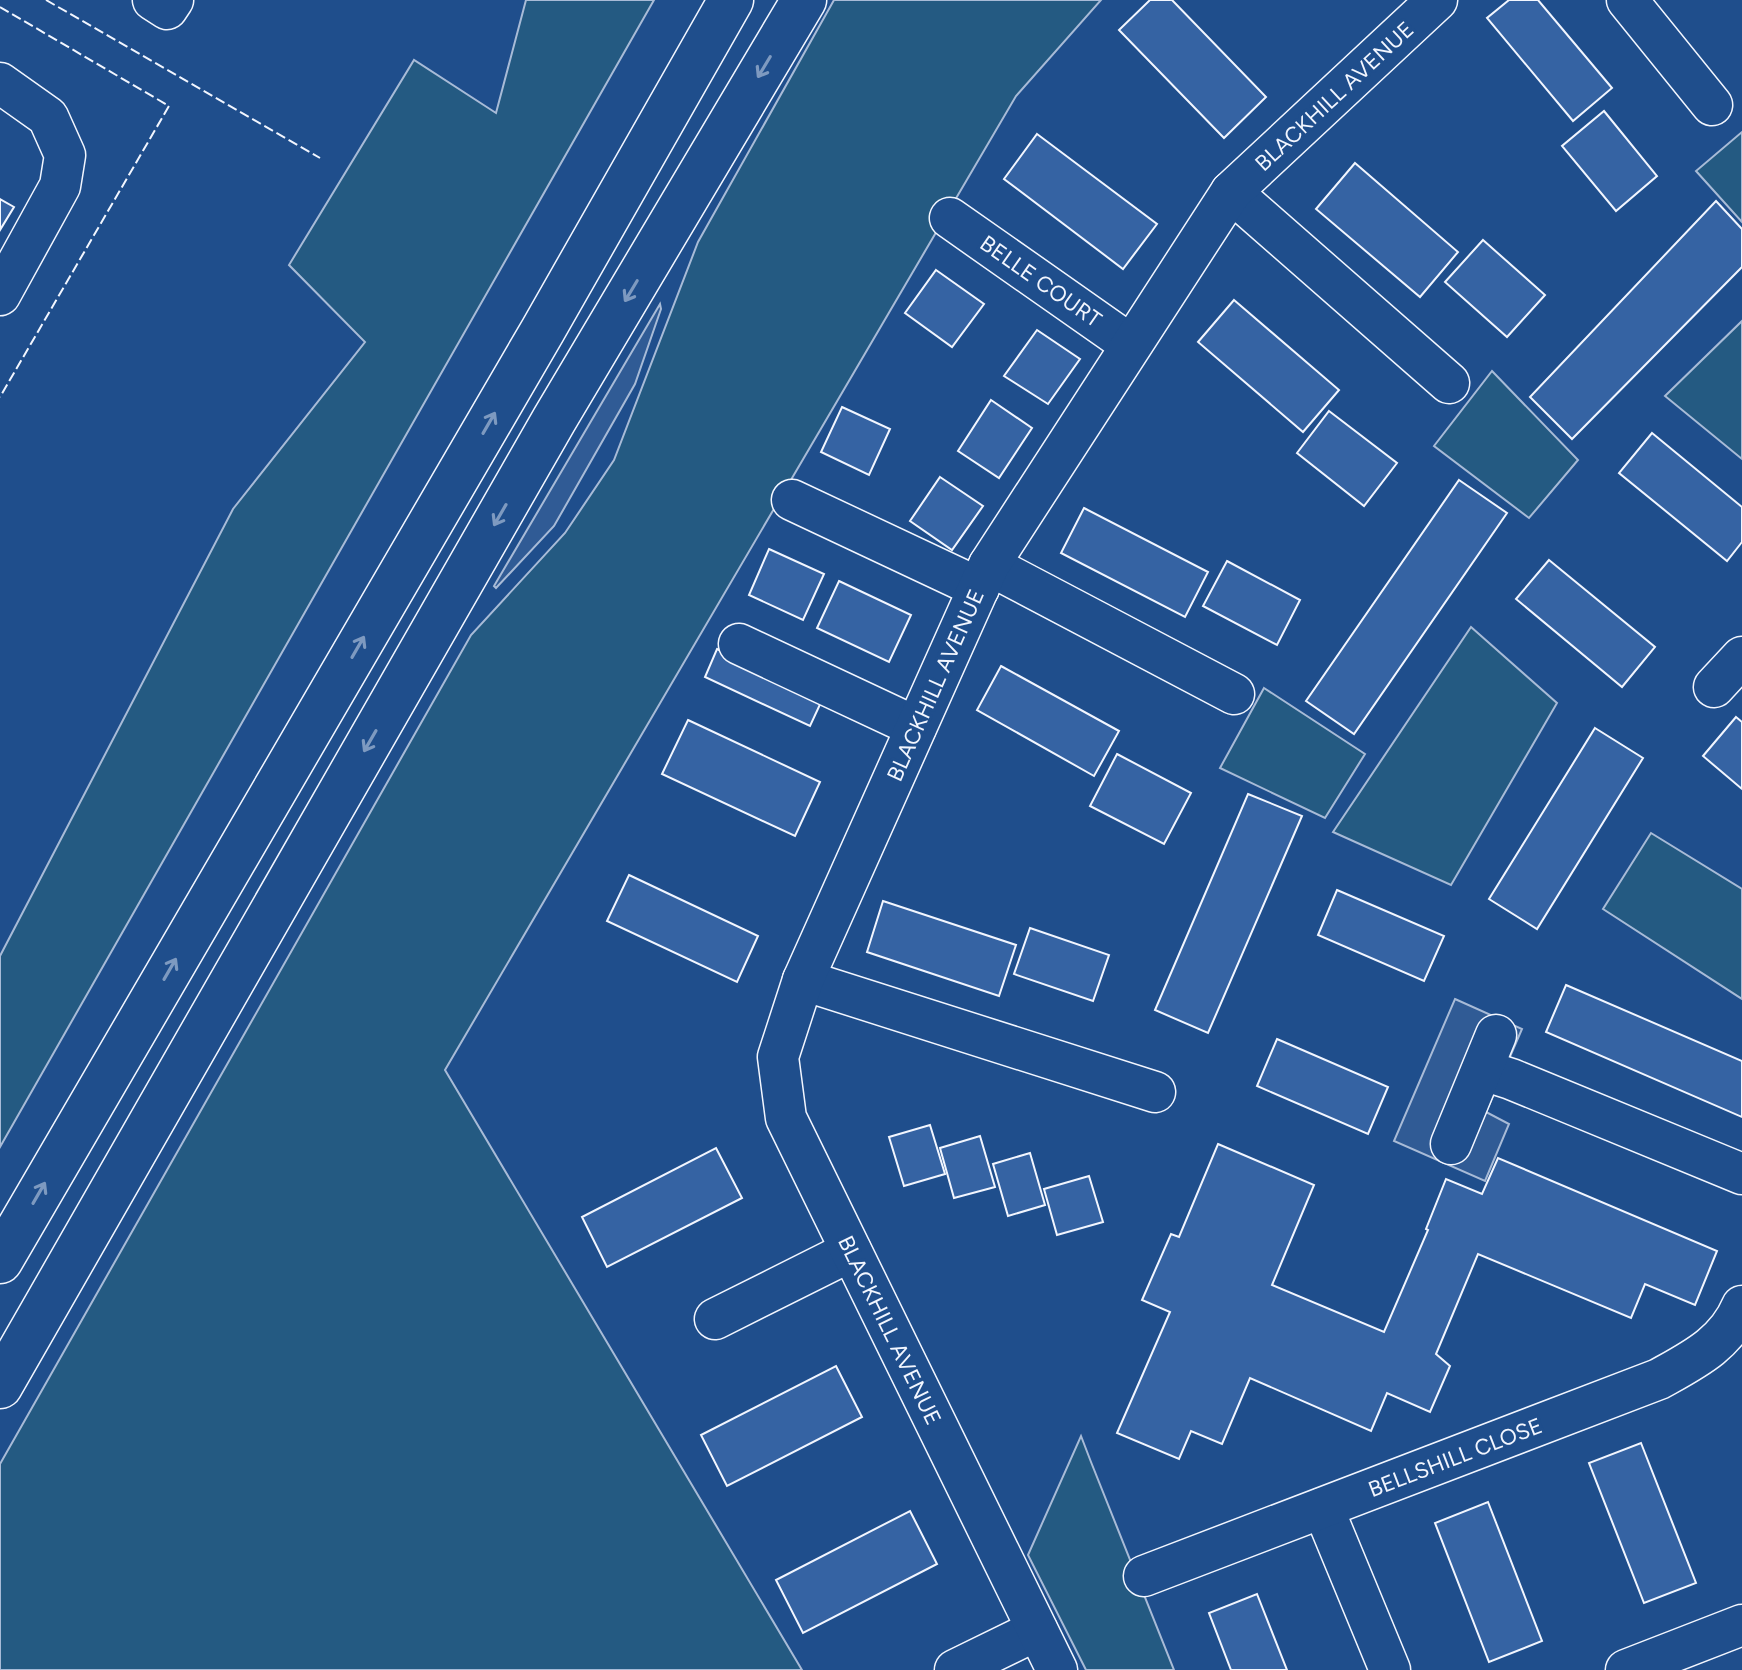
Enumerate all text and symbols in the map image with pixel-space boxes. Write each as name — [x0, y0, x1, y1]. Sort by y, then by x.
street label: BLACKHILL AVENUE — [1249, 16, 1419, 177]
one-way arrow — [756, 55, 772, 78]
street label: BELLE COURT — [975, 230, 1107, 333]
one-way arrow — [623, 279, 639, 302]
one-way arrow — [481, 412, 497, 435]
one-way arrow — [492, 503, 508, 526]
street label: BLACKHILL AVENUE — [881, 585, 990, 785]
one-way arrow — [351, 636, 366, 660]
one-way arrow — [362, 728, 377, 752]
one-way arrow — [162, 958, 178, 981]
one-way arrow — [32, 1182, 47, 1206]
street label: BLACKHILL AVENUE — [832, 1231, 947, 1429]
street label: BELLSHILL CLOSE — [1364, 1412, 1546, 1503]

